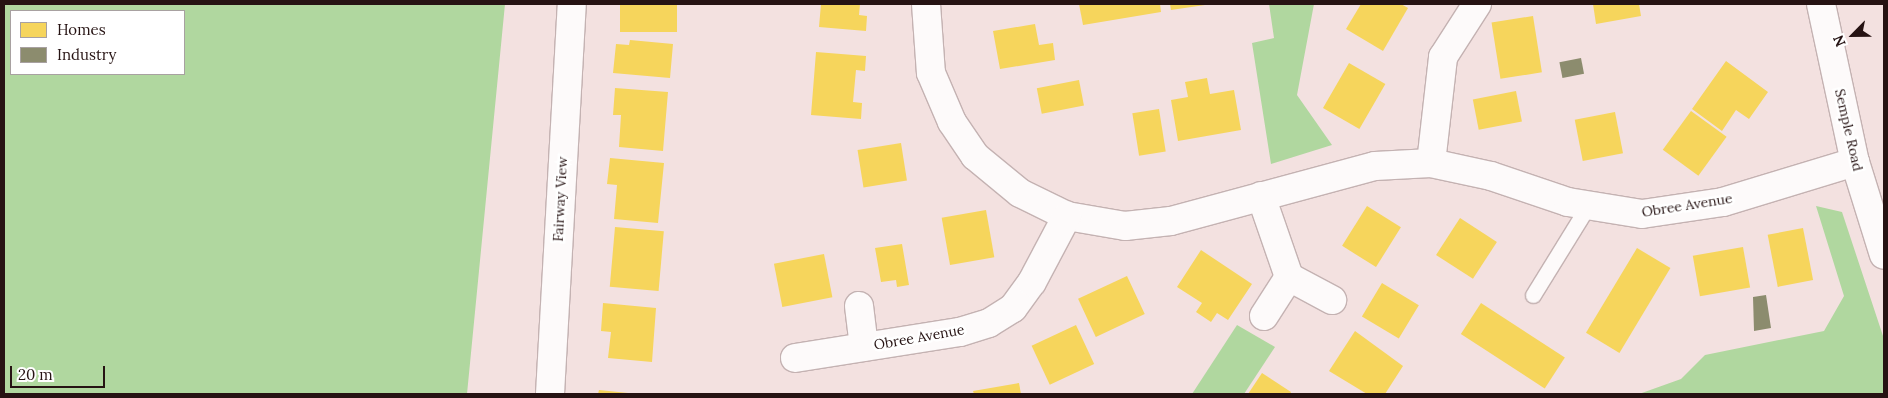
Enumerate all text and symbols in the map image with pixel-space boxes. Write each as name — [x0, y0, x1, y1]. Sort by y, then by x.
legend — [10, 10, 185, 75]
north arrow — [1828, 10, 1878, 60]
text: Homes — [57, 20, 106, 39]
text: N — [1829, 32, 1850, 49]
text: Industry — [57, 45, 116, 64]
street label: Semple Road — [1831, 87, 1867, 173]
street label: Fairway View — [549, 156, 571, 242]
street label: Obree Avenue — [1640, 190, 1734, 220]
street label: Obree Avenue — [872, 321, 966, 353]
scale bar — [12, 356, 108, 388]
text: 20 m — [18, 365, 53, 384]

